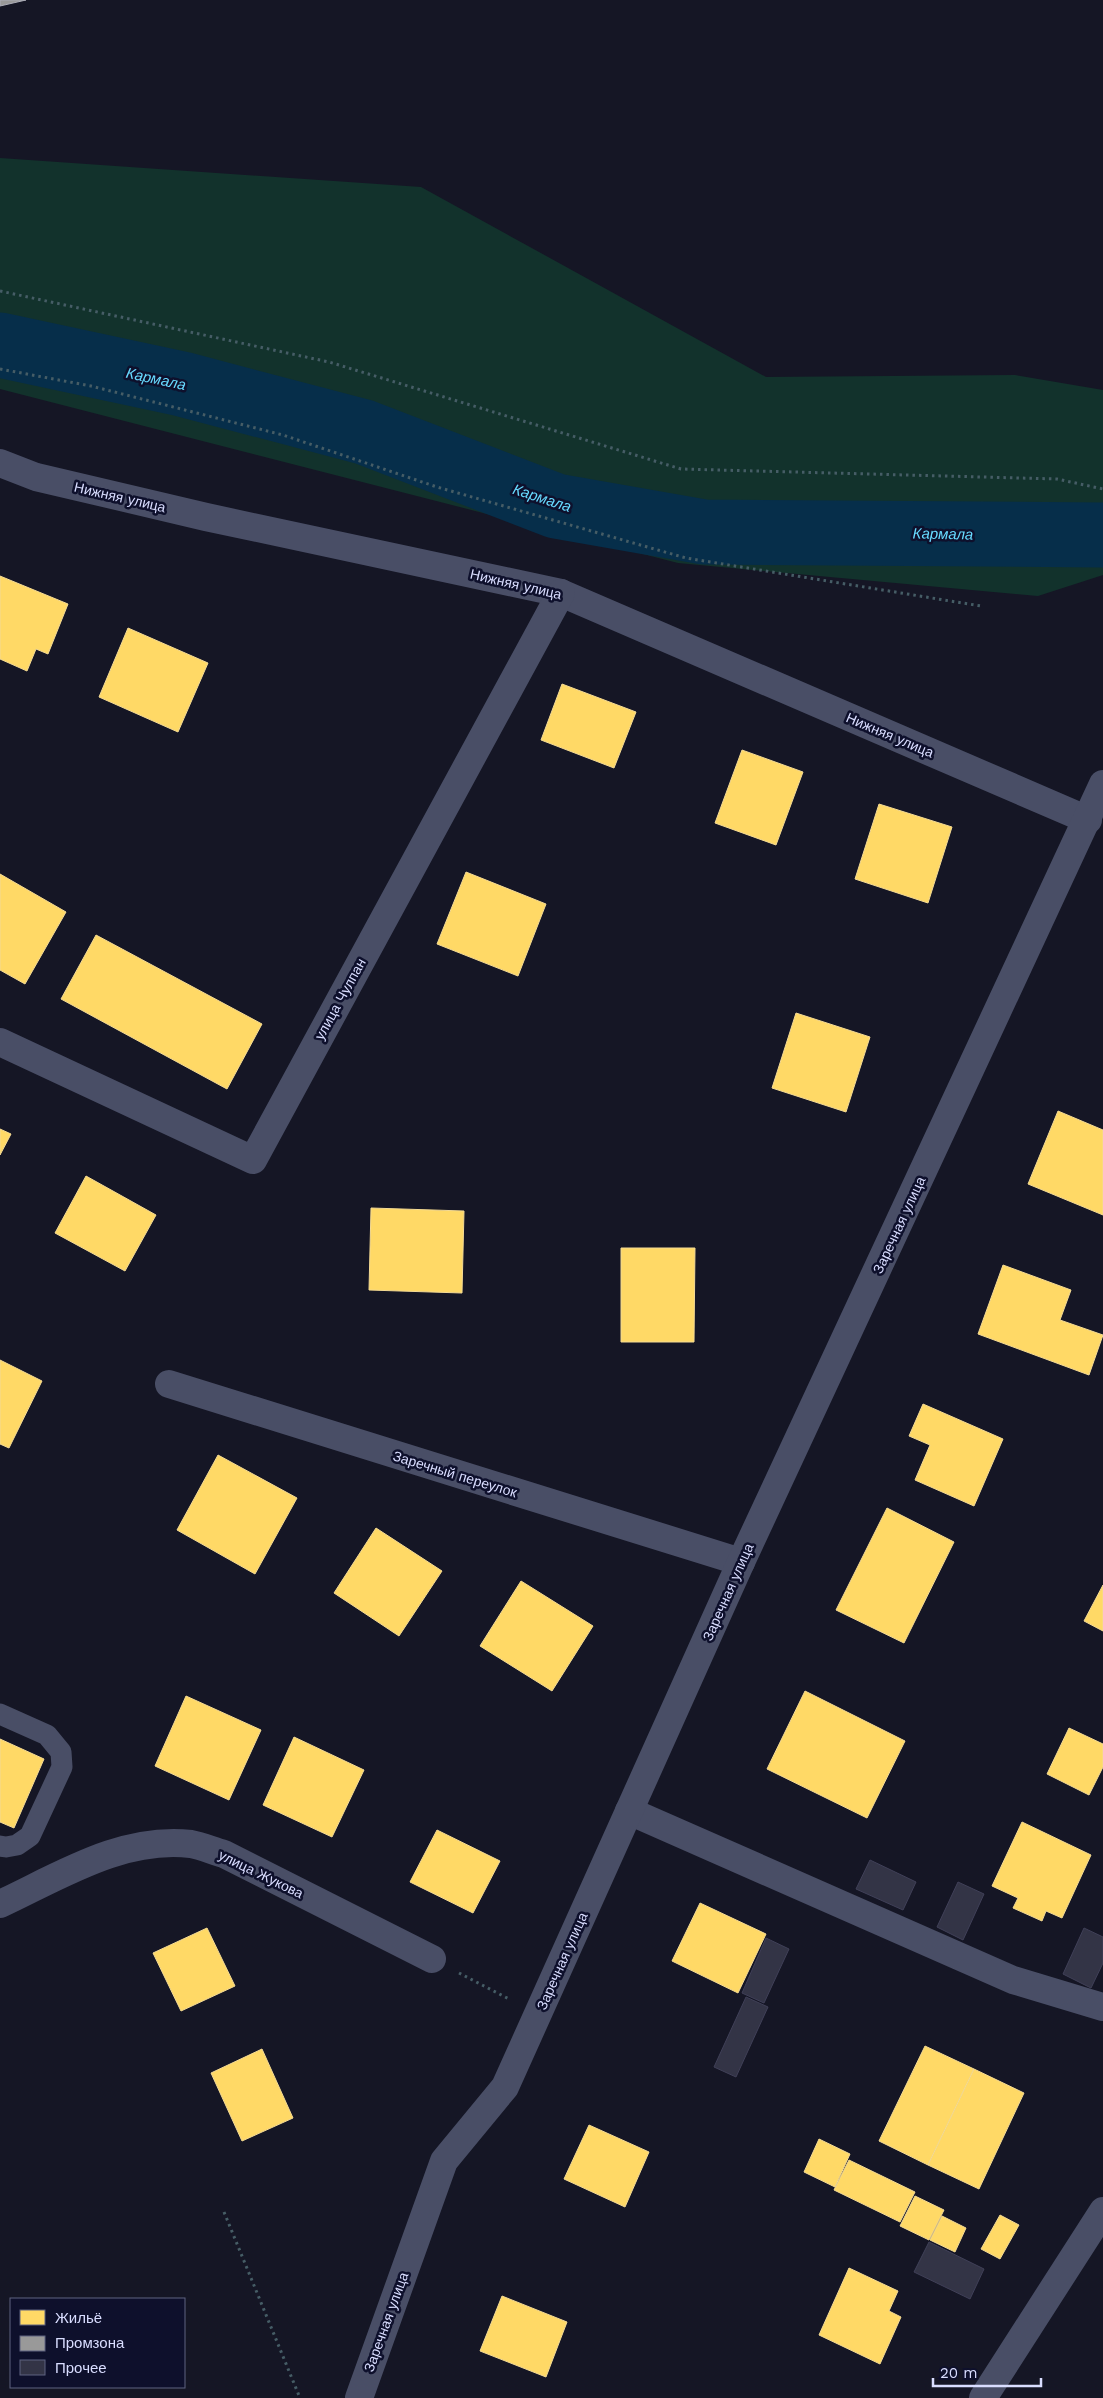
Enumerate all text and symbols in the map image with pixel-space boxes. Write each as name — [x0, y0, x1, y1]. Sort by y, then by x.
water label: Кармала — [124, 364, 188, 394]
street label: Нижняя улица — [73, 479, 168, 515]
water label: Кармала — [510, 480, 574, 516]
water label: Кармала — [913, 524, 973, 544]
street label: Нижняя улица — [469, 566, 564, 602]
street label: Нижняя улица — [844, 709, 936, 761]
street label: улица Чулпан — [311, 956, 369, 1042]
street label: Заречная улица — [870, 1174, 929, 1276]
street label: Заречный переулок — [391, 1448, 520, 1501]
street label: Заречная улица — [699, 1541, 757, 1643]
street label: улица Жукова — [216, 1847, 306, 1901]
street label: Заречная улица — [533, 1910, 591, 2012]
street label: Заречная улица — [361, 2270, 412, 2374]
legend — [10, 2298, 185, 2388]
text: Жильё — [55, 2309, 102, 2327]
text: Промзона — [55, 2334, 125, 2352]
scale bar — [933, 2356, 1040, 2388]
text: Прочее — [55, 2359, 107, 2377]
text: 20 m — [940, 2364, 978, 2382]

